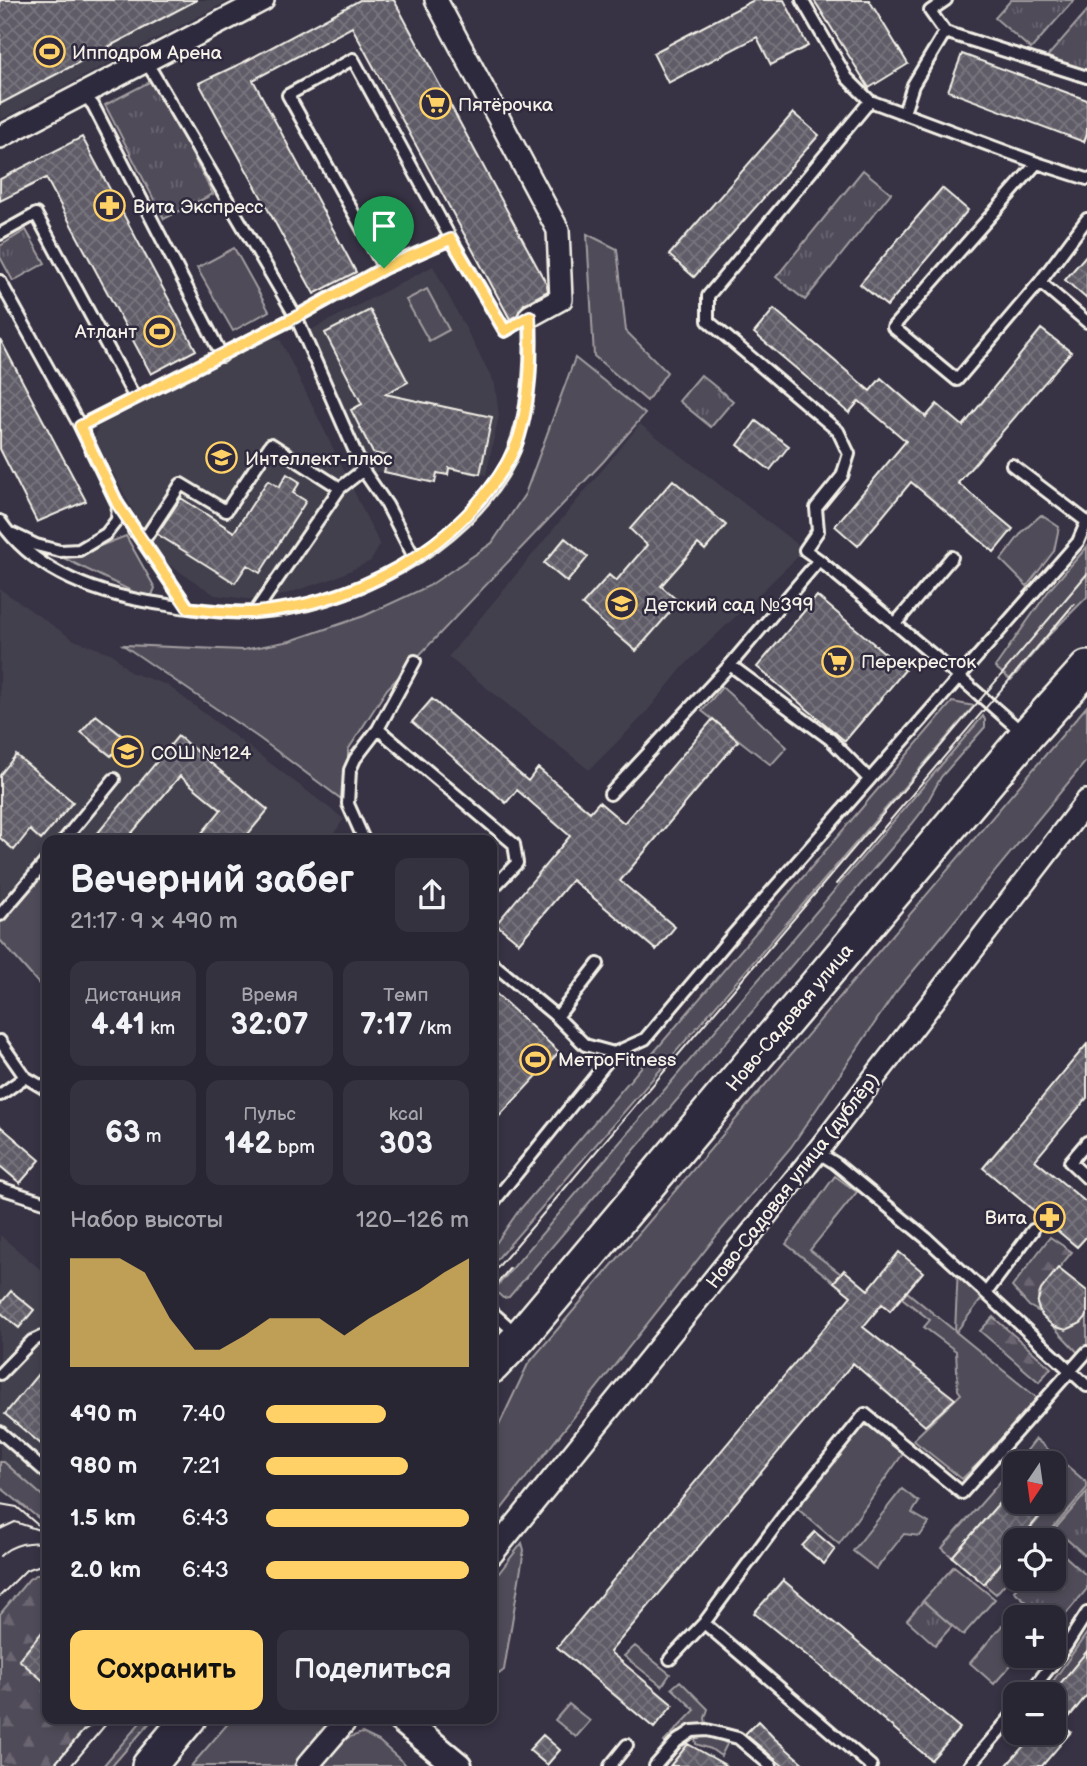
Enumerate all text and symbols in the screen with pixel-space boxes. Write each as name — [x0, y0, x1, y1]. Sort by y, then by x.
sports icon: Ипподром Арена — [32, 35, 66, 69]
place label: Ипподром Арена — [72, 42, 222, 65]
supermarket icon: Пятёрочка — [418, 87, 452, 121]
place label: Пятёрочка — [458, 94, 553, 117]
pharmacy icon: Вита Экспресс — [93, 189, 127, 223]
place label: Вита Экспресс — [133, 196, 264, 219]
pin — [354, 196, 414, 268]
icon: arrive — [365, 207, 403, 245]
sports icon: Атлант — [143, 314, 177, 348]
place label: Атлант — [74, 321, 137, 344]
school or university icon: Интеллект-плюс — [205, 441, 239, 475]
place label: Интеллект-плюс — [245, 448, 393, 471]
school or university icon: Детский сад №399 — [604, 587, 638, 621]
place label: Детский сад №399 — [644, 594, 814, 617]
supermarket icon: Перекресток — [821, 644, 855, 678]
place label: Перекресток — [861, 651, 976, 674]
school or university icon: СОШ №124 — [111, 735, 145, 769]
place label: СОШ №124 — [151, 742, 252, 765]
text: Вечерний забег — [70, 858, 354, 903]
button: share — [395, 858, 469, 932]
text: 21:17 · 9 × 490 m — [70, 907, 238, 935]
street label: Ново-Садовая улица — [722, 939, 859, 1097]
text: Дистанция — [85, 984, 181, 1007]
text: Время — [241, 984, 298, 1007]
text: Темп — [383, 984, 428, 1007]
text: 4.41 — [91, 1007, 145, 1043]
text: 32:07 — [231, 1007, 308, 1043]
text: 7:17 — [360, 1007, 413, 1043]
text: km — [145, 1017, 175, 1040]
text: /km — [413, 1017, 452, 1040]
sports icon: МетроFitness — [518, 1042, 552, 1076]
place label: МетроFitness — [558, 1049, 676, 1072]
street label: Ново-Садовая улица (дублёр) — [702, 1068, 885, 1293]
text: Пульс — [243, 1103, 296, 1126]
text: kcal — [389, 1103, 423, 1126]
text: 63 — [105, 1115, 141, 1151]
text: m — [141, 1125, 161, 1148]
text: 142 — [224, 1126, 272, 1162]
text: 303 — [379, 1126, 433, 1162]
text: bpm — [272, 1136, 315, 1159]
pharmacy icon: Вита — [1033, 1200, 1067, 1234]
text: Набор высоты — [70, 1206, 223, 1234]
text: 120–126 m — [356, 1206, 469, 1234]
place label: Вита — [985, 1207, 1027, 1230]
text: 490 m — [70, 1400, 137, 1428]
text: 7:40 — [182, 1400, 226, 1428]
north arrow — [1003, 1451, 1066, 1514]
map controls — [1003, 1451, 1066, 1745]
text: 980 m — [70, 1452, 137, 1480]
text: 7:21 — [182, 1452, 220, 1480]
text: 1.5 km — [70, 1504, 136, 1532]
text: 6:43 — [182, 1504, 229, 1532]
button: locate — [1003, 1528, 1066, 1591]
text: 2.0 km — [70, 1556, 141, 1584]
text: 6:43 — [182, 1556, 229, 1584]
button: + — [1003, 1605, 1066, 1668]
button: Сохранить — [70, 1630, 263, 1710]
button: Поделиться — [277, 1630, 469, 1710]
button: − — [1003, 1682, 1066, 1745]

